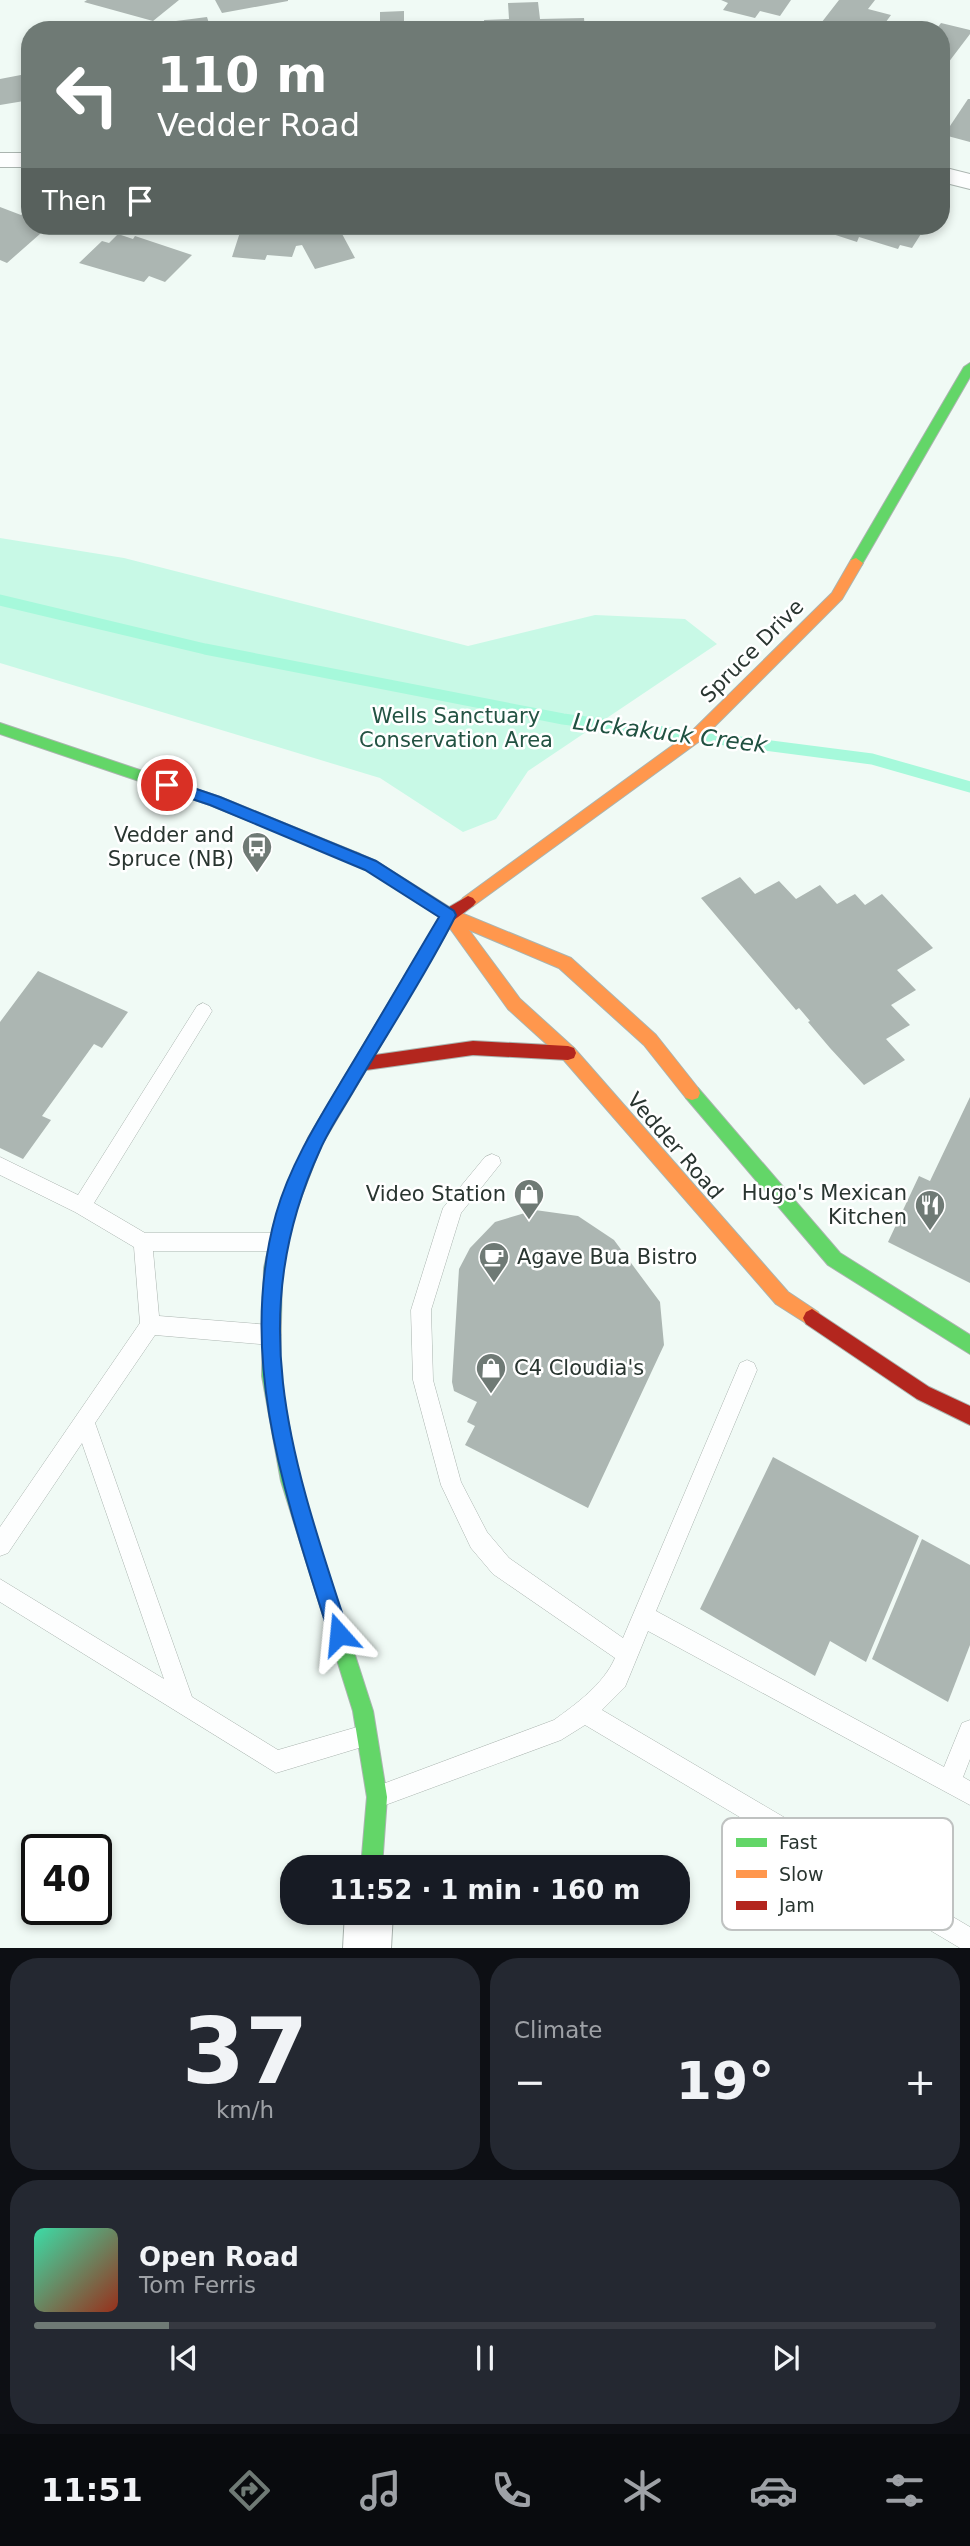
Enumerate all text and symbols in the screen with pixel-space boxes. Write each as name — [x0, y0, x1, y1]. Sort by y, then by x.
text: 110 m — [157, 47, 327, 104]
icon: left — [42, 49, 133, 140]
text: Vedder Road — [157, 106, 360, 144]
icon: arrive — [121, 182, 159, 220]
text: Then — [42, 186, 107, 216]
street label: Spruce Drive — [696, 595, 808, 707]
park label: Wells Sanctuary Conservation Area — [359, 704, 553, 752]
water label: Luckakuck Creek — [571, 708, 770, 758]
pin — [137, 755, 197, 815]
icon: arrive — [148, 766, 186, 804]
place label: Vedder and Spruce (NB) — [108, 823, 234, 871]
bus stop icon: Vedder and Spruce (NB) — [240, 830, 274, 874]
street label: Vedder Road — [622, 1088, 728, 1204]
shop icon: Video Station — [512, 1177, 546, 1221]
place label: Hugo's Mexican Kitchen — [742, 1181, 907, 1229]
place label: Video Station — [366, 1182, 506, 1206]
restaurant icon: Hugo's Mexican Kitchen — [913, 1188, 947, 1232]
cafe icon: Agave Bua Bistro — [477, 1240, 511, 1284]
place label: Agave Bua Bistro — [517, 1245, 697, 1269]
shop icon: C4 Cloudia's — [474, 1351, 508, 1395]
place label: C4 Cloudia's — [514, 1356, 644, 1380]
position arrow — [302, 1597, 376, 1671]
legend — [722, 1818, 953, 1930]
text: Fast — [779, 1831, 817, 1853]
speed limit sign: 40 — [21, 1834, 112, 1925]
text: Slow — [779, 1863, 824, 1885]
text: 11:52 · 1 min · 160 m — [330, 1875, 640, 1905]
text: Jam — [778, 1894, 815, 1916]
text: 37 — [182, 1999, 308, 2104]
text: Climate — [514, 2017, 603, 2043]
text: 19° — [676, 2051, 774, 2111]
text: − — [514, 2060, 546, 2104]
text: + — [904, 2060, 936, 2104]
text: km/h — [216, 2097, 274, 2123]
text: Open Road — [139, 2242, 299, 2272]
text: Tom Ferris — [139, 2272, 256, 2298]
icon: previous — [165, 2339, 203, 2377]
icon: pause — [466, 2339, 504, 2377]
icon: next — [767, 2339, 805, 2377]
icon: directions — [225, 2466, 274, 2515]
icon: music — [356, 2466, 405, 2515]
icon: phone — [487, 2466, 536, 2515]
icon: climate — [618, 2466, 667, 2515]
icon: car — [749, 2466, 798, 2515]
icon: filters — [880, 2466, 929, 2515]
text: 11:51 — [41, 2471, 143, 2509]

